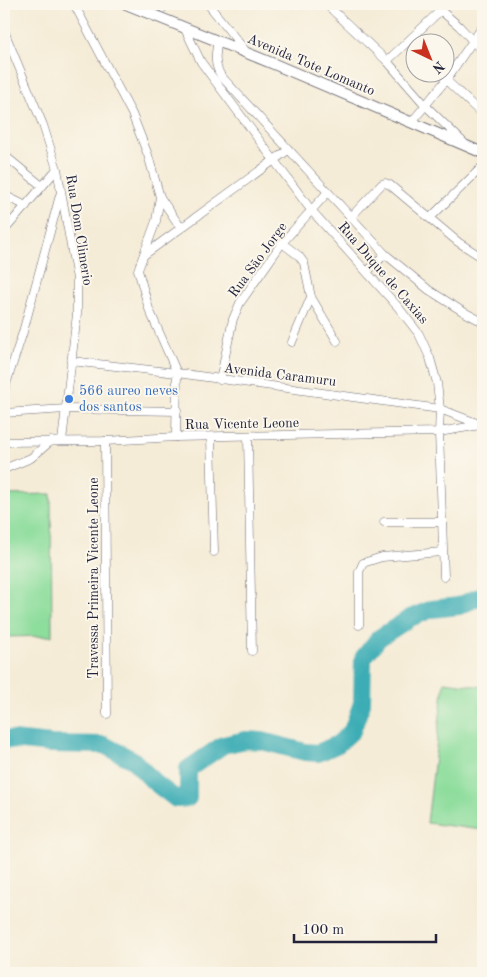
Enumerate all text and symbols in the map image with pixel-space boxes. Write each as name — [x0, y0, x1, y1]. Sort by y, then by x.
street label: Avenida Tote Lomanto — [245, 32, 377, 98]
north arrow — [404, 32, 454, 82]
text: N — [429, 58, 447, 76]
street label: Rua Dom Climerio — [63, 173, 95, 287]
street label: Rua Duque de Caxias — [335, 219, 431, 327]
street label: Rua São Jorge — [226, 220, 290, 300]
street label: Avenida Caramuru — [223, 361, 338, 389]
place label: 566 aureo neves dos santos — [79, 384, 178, 414]
marker: 566 aureo neves dos santos — [63, 393, 75, 405]
street label: Rua Vicente Leone — [185, 416, 299, 432]
street label: Travessa Primeira Vicente Leone — [87, 477, 101, 679]
scale bar — [294, 912, 437, 944]
text: 100 m — [302, 923, 344, 938]

